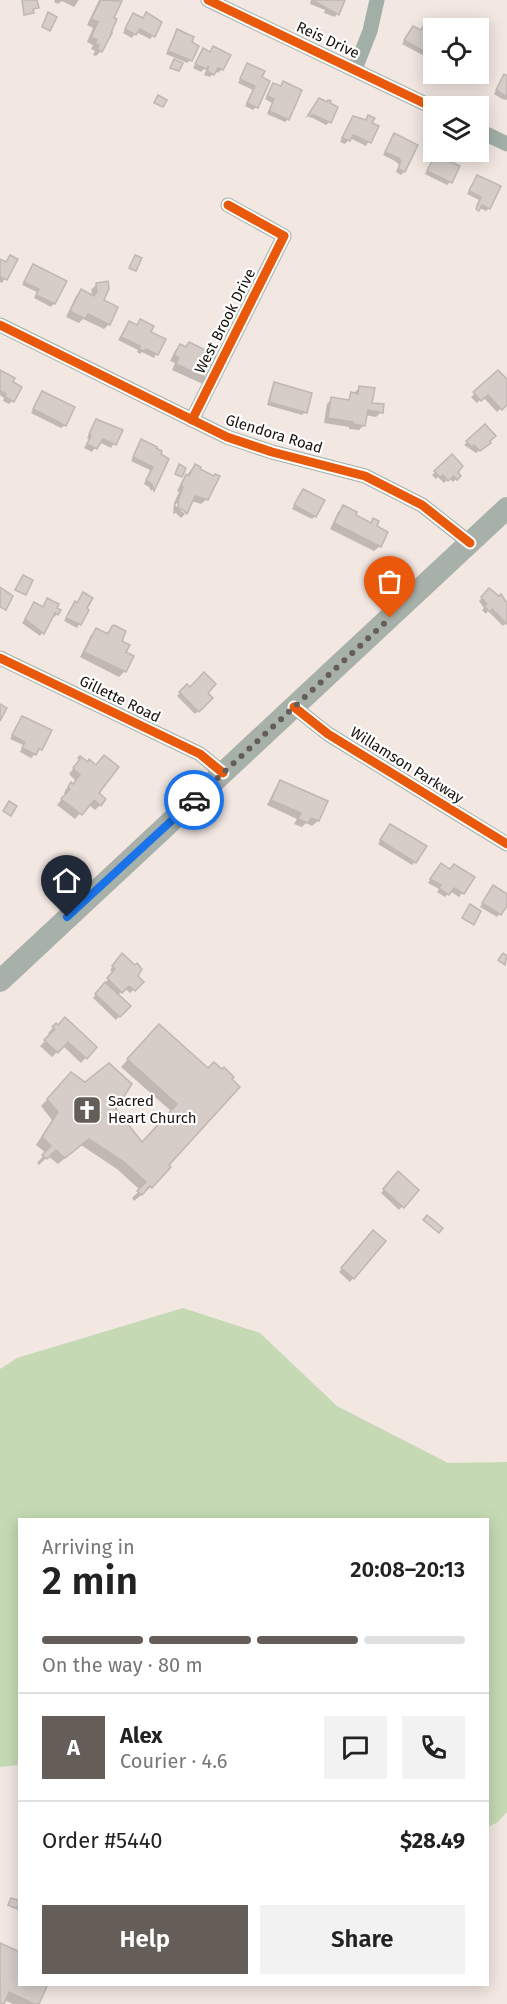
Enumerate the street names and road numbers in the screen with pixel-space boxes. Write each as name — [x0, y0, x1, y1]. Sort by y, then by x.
street label: Reis Drive — [294, 18, 362, 62]
street label: West Brook Drive — [191, 265, 259, 377]
street label: Glendora Road — [223, 411, 325, 457]
street label: Gillette Road — [77, 672, 163, 726]
street label: Willamson Parkway — [347, 723, 468, 807]

